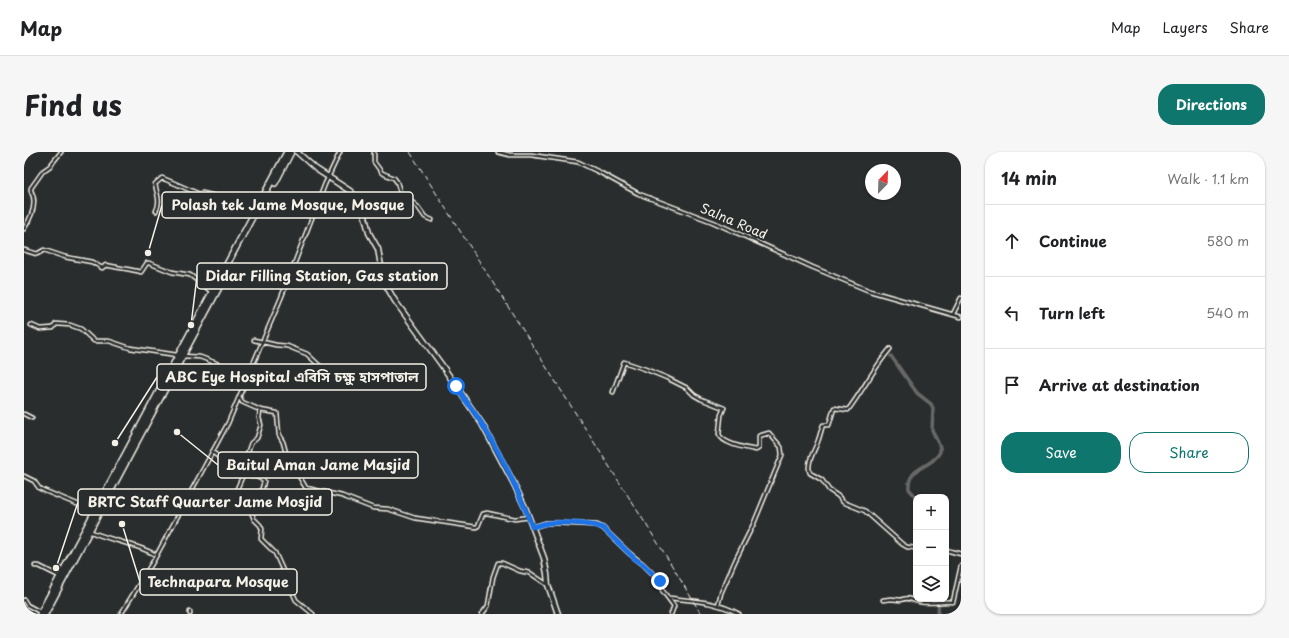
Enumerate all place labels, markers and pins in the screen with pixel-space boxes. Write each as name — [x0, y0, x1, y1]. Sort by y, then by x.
callout: Polash tek Jame Mosque, Mosque — [162, 192, 413, 218]
callout: Didar Filling Station, Gas station — [197, 263, 447, 289]
callout: ABC Eye Hospital এবিসি চক্ষু হাসপাতাল — [157, 364, 426, 390]
callout: Baitul Aman Jame Masjid — [218, 452, 418, 478]
callout: BRTC Staff Quarter Jame Mosjid — [78, 489, 332, 515]
callout: Technapara Mosque — [140, 569, 297, 595]

